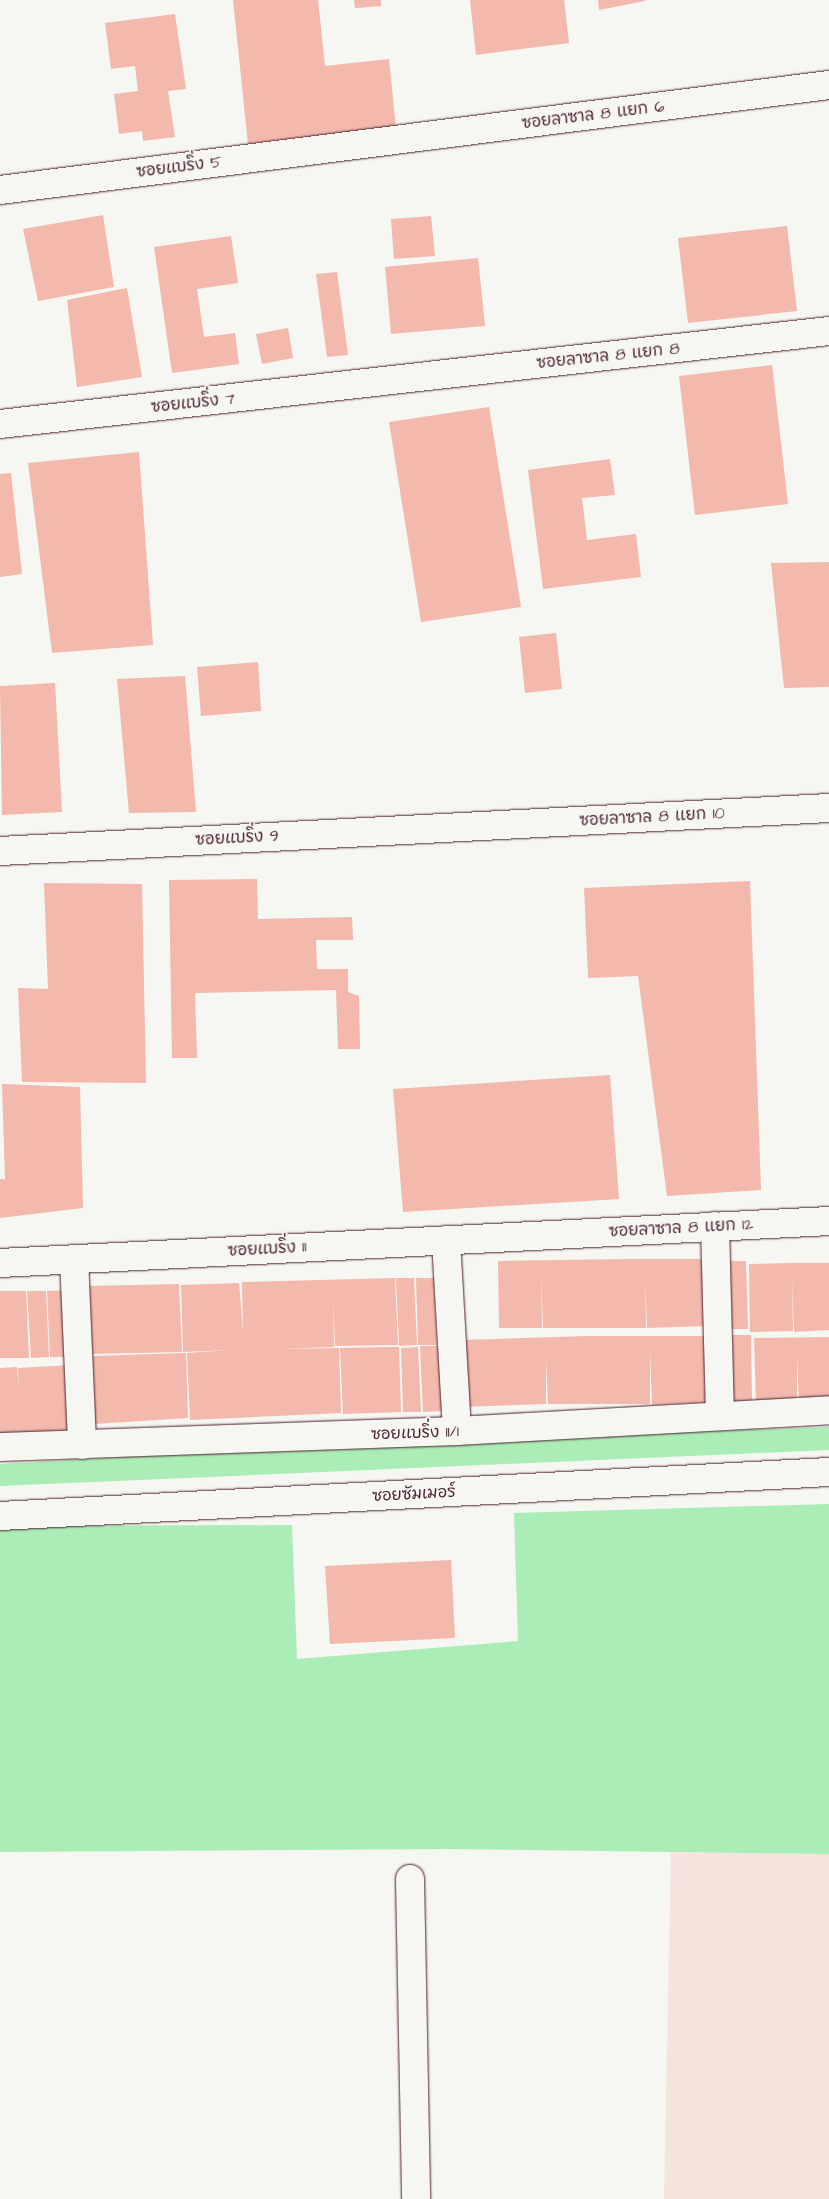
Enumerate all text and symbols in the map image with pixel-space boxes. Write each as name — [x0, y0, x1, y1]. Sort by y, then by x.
street label: ซอยลาซาล 8 แยก 6 — [521, 97, 665, 133]
street label: ซอยแบริ่ง 5 — [135, 152, 223, 182]
street label: ซอยลาซาล 8 แยก 8 — [536, 339, 680, 373]
street label: ซอยแบริ่ง 7 — [150, 389, 236, 417]
street label: ซอยลาซาล 8 แยก 10 — [579, 804, 725, 830]
street label: ซอยแบริ่ง 9 — [195, 826, 279, 850]
street label: ซอยลาซาล 8 แยก 12 — [608, 1215, 754, 1241]
street label: ซอยแบริ่ง 11 — [227, 1237, 307, 1261]
street label: ซอยแบริ่ง 11/1 — [371, 1422, 459, 1444]
street label: ซอยซัมเมอร์ — [372, 1482, 456, 1506]

